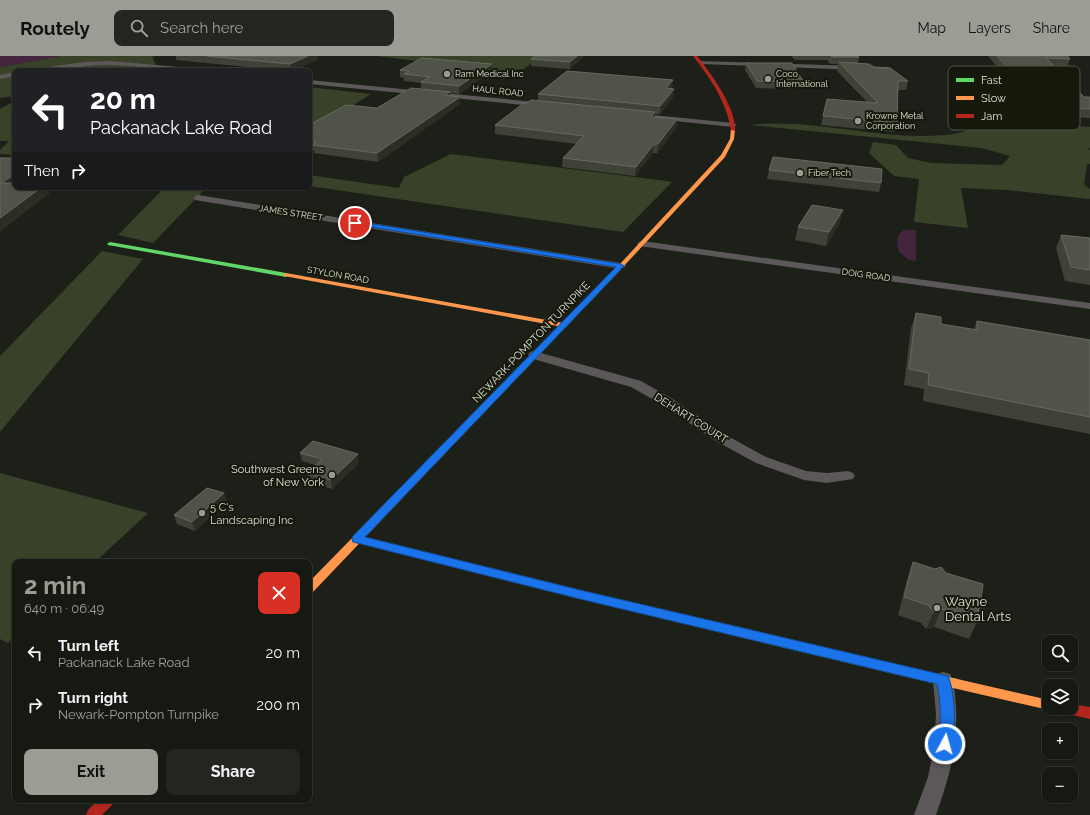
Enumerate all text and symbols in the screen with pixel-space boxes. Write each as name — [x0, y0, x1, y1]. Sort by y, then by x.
search box — [114, 10, 394, 46]
text: Routely — [20, 17, 90, 39]
icon: search — [128, 17, 150, 39]
text: Search here — [160, 19, 243, 37]
text: Map — [918, 20, 946, 36]
text: Layers — [968, 20, 1011, 36]
text: Share — [1033, 20, 1070, 36]
legend — [948, 66, 1080, 130]
marker: Ram Medical Inc — [442, 69, 452, 79]
place label: Ram Medical Inc — [455, 69, 524, 79]
place label: Coco International — [776, 69, 828, 89]
marker: Coco International — [763, 74, 773, 84]
text: Fast — [981, 74, 1002, 87]
text: 20 m — [90, 83, 156, 116]
street label: HAUL ROAD — [472, 83, 525, 99]
icon: left — [24, 84, 76, 136]
text: Slow — [981, 92, 1006, 105]
text: Jam — [981, 110, 1002, 123]
place label: Krowne Metal Corporation — [866, 111, 924, 131]
marker: Krowne Metal Corporation — [853, 116, 863, 126]
text: Packanack Lake Road — [90, 117, 272, 138]
icon: right — [67, 160, 89, 182]
text: Then — [24, 162, 59, 180]
marker: Fiber Tech — [795, 168, 805, 178]
place label: Fiber Tech — [808, 168, 851, 178]
street label: JAMES STREET — [258, 203, 324, 223]
pin — [338, 206, 372, 240]
icon: arrive — [344, 212, 366, 234]
street label: STYLON ROAD — [306, 265, 370, 285]
street label: DOIG ROAD — [841, 267, 892, 283]
street label: NEWARK-POMPTON TURNPIKE — [470, 279, 593, 406]
street label: DEHART COURT — [652, 391, 730, 446]
place label: Southwest Greens of New York — [231, 463, 324, 489]
marker: Southwest Greens of New York — [327, 470, 337, 480]
place label: 5 C's Landscaping Inc — [210, 501, 293, 527]
marker: 5 C's Landscaping Inc — [197, 508, 207, 518]
text: 2 min — [24, 571, 86, 600]
button: close — [258, 572, 300, 614]
place label: Wayne Dental Arts — [945, 594, 1011, 624]
text: 640 m · 06:49 — [24, 601, 104, 616]
marker: Wayne Dental Arts — [932, 603, 942, 613]
map controls — [1042, 635, 1078, 803]
button: search — [1042, 635, 1078, 671]
text: Turn left — [58, 637, 119, 655]
icon: left — [24, 642, 46, 664]
text: 20 m — [265, 644, 300, 662]
text: Packanack Lake Road — [58, 655, 190, 670]
button: layers — [1042, 679, 1078, 715]
text: Turn right — [58, 689, 128, 707]
icon: right — [24, 694, 46, 716]
text: 200 m — [256, 696, 300, 714]
text: Newark-Pompton Turnpike — [58, 707, 219, 722]
position arrow — [924, 723, 966, 765]
button: + — [1042, 723, 1078, 759]
button: Exit — [24, 749, 158, 795]
button: Share — [166, 749, 300, 795]
button: − — [1042, 767, 1078, 803]

